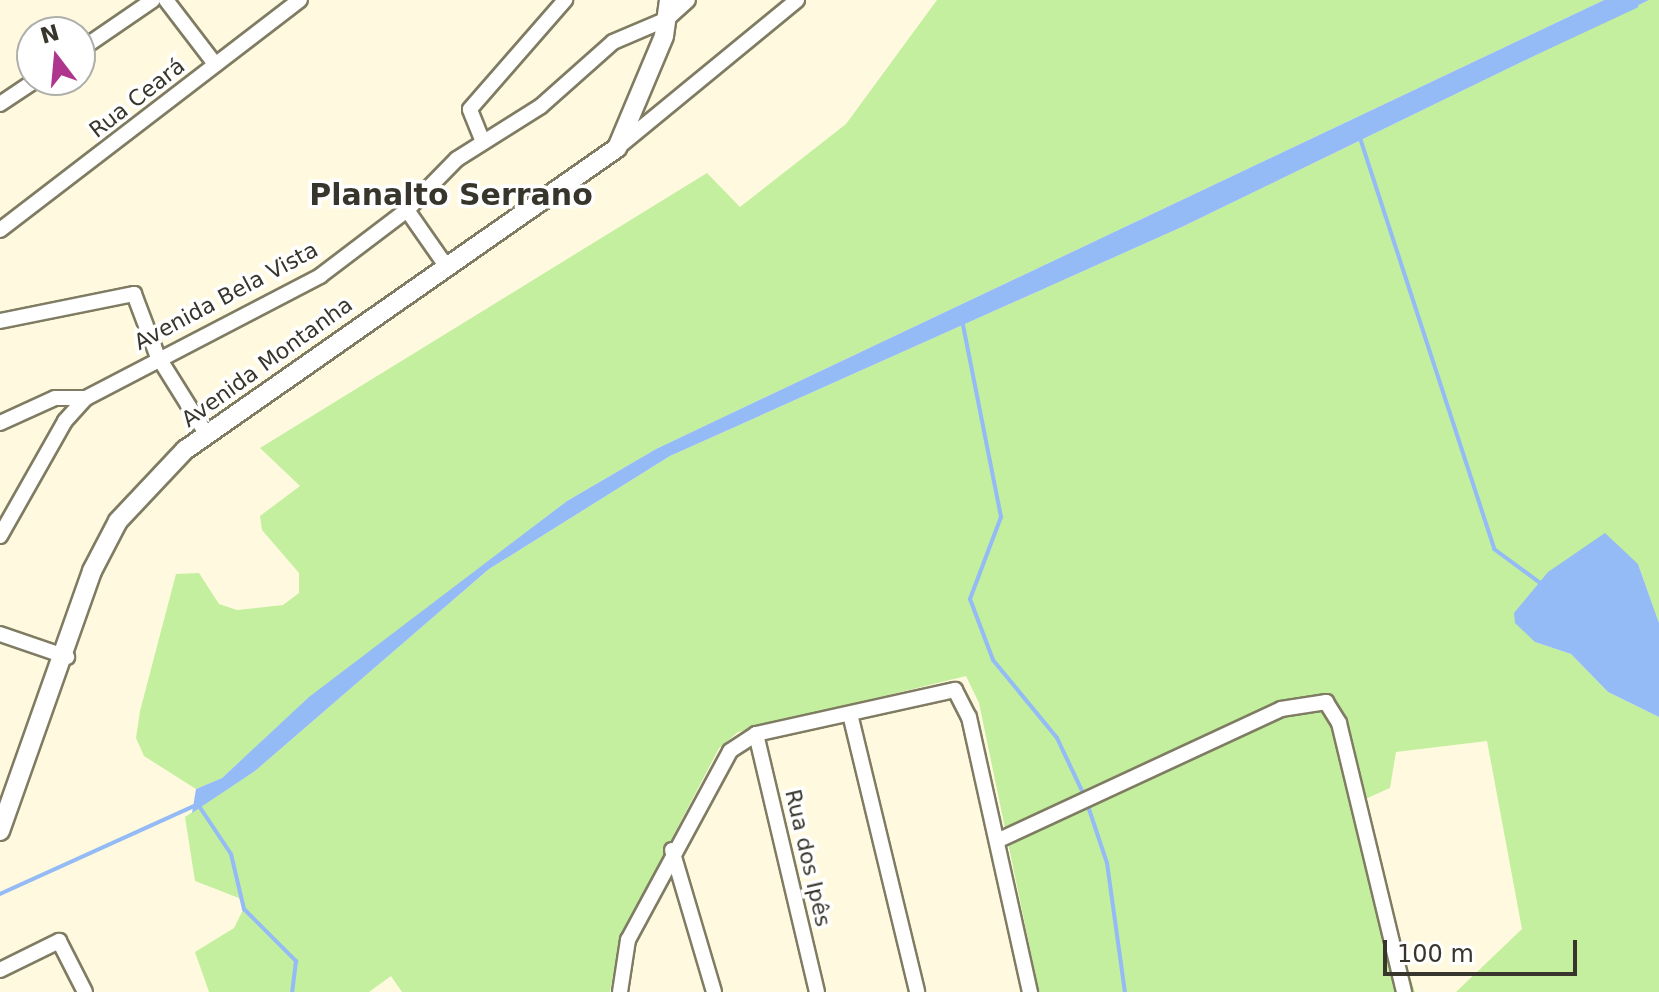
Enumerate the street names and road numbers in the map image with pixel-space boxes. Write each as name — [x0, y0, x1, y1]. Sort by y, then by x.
street label: Rua Ceará — [84, 53, 190, 143]
street label: Avenida Bela Vista — [130, 236, 322, 356]
street label: Avenida Montanha — [176, 291, 358, 433]
street label: Rua dos Ipês — [779, 787, 837, 929]

